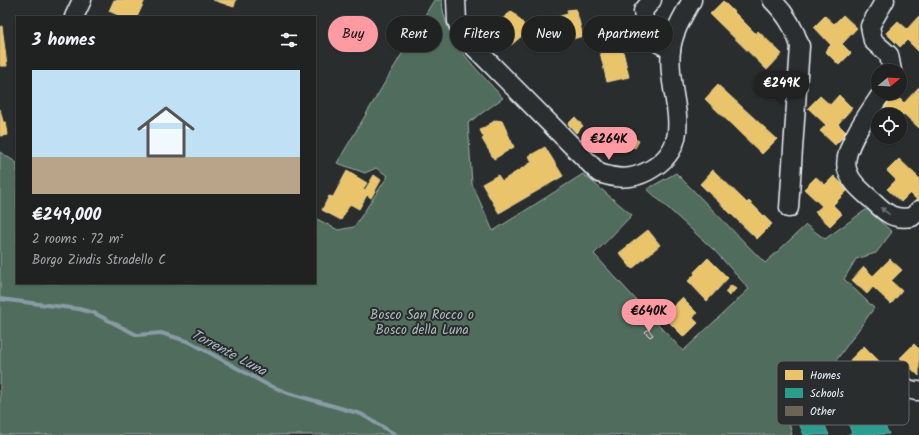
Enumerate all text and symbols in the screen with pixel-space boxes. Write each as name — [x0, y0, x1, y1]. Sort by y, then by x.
chip: Buy — [328, 16, 378, 52]
chip: Rent — [386, 16, 442, 52]
chip: Filters — [450, 16, 514, 52]
chip: New — [522, 16, 575, 52]
chip: Apartment — [583, 16, 673, 52]
text: 3 homes — [32, 27, 95, 54]
icon: filters — [278, 29, 300, 51]
north arrow — [871, 64, 907, 100]
map controls — [871, 64, 907, 144]
pin: €249K — [754, 71, 810, 105]
text: €249K — [763, 73, 801, 94]
icon: home — [130, 96, 202, 168]
button: locate — [871, 108, 907, 144]
pin: €264K — [581, 127, 637, 161]
text: €264K — [590, 129, 628, 150]
text: €249,000 — [32, 202, 101, 229]
one-way arrow — [879, 207, 890, 215]
text: 2 rooms · 72 m² — [32, 229, 123, 250]
text: Borgo Zindis Stradello C — [32, 250, 166, 271]
pin: €640K — [621, 299, 677, 333]
text: €640K — [631, 301, 667, 322]
park label: Bosco San Rocco o Bosco della Luna — [370, 305, 474, 341]
water label: Torrente Luna — [187, 324, 271, 383]
legend — [777, 361, 909, 425]
text: Homes — [810, 367, 841, 385]
text: Schools — [810, 385, 844, 403]
text: Other — [810, 403, 837, 421]

